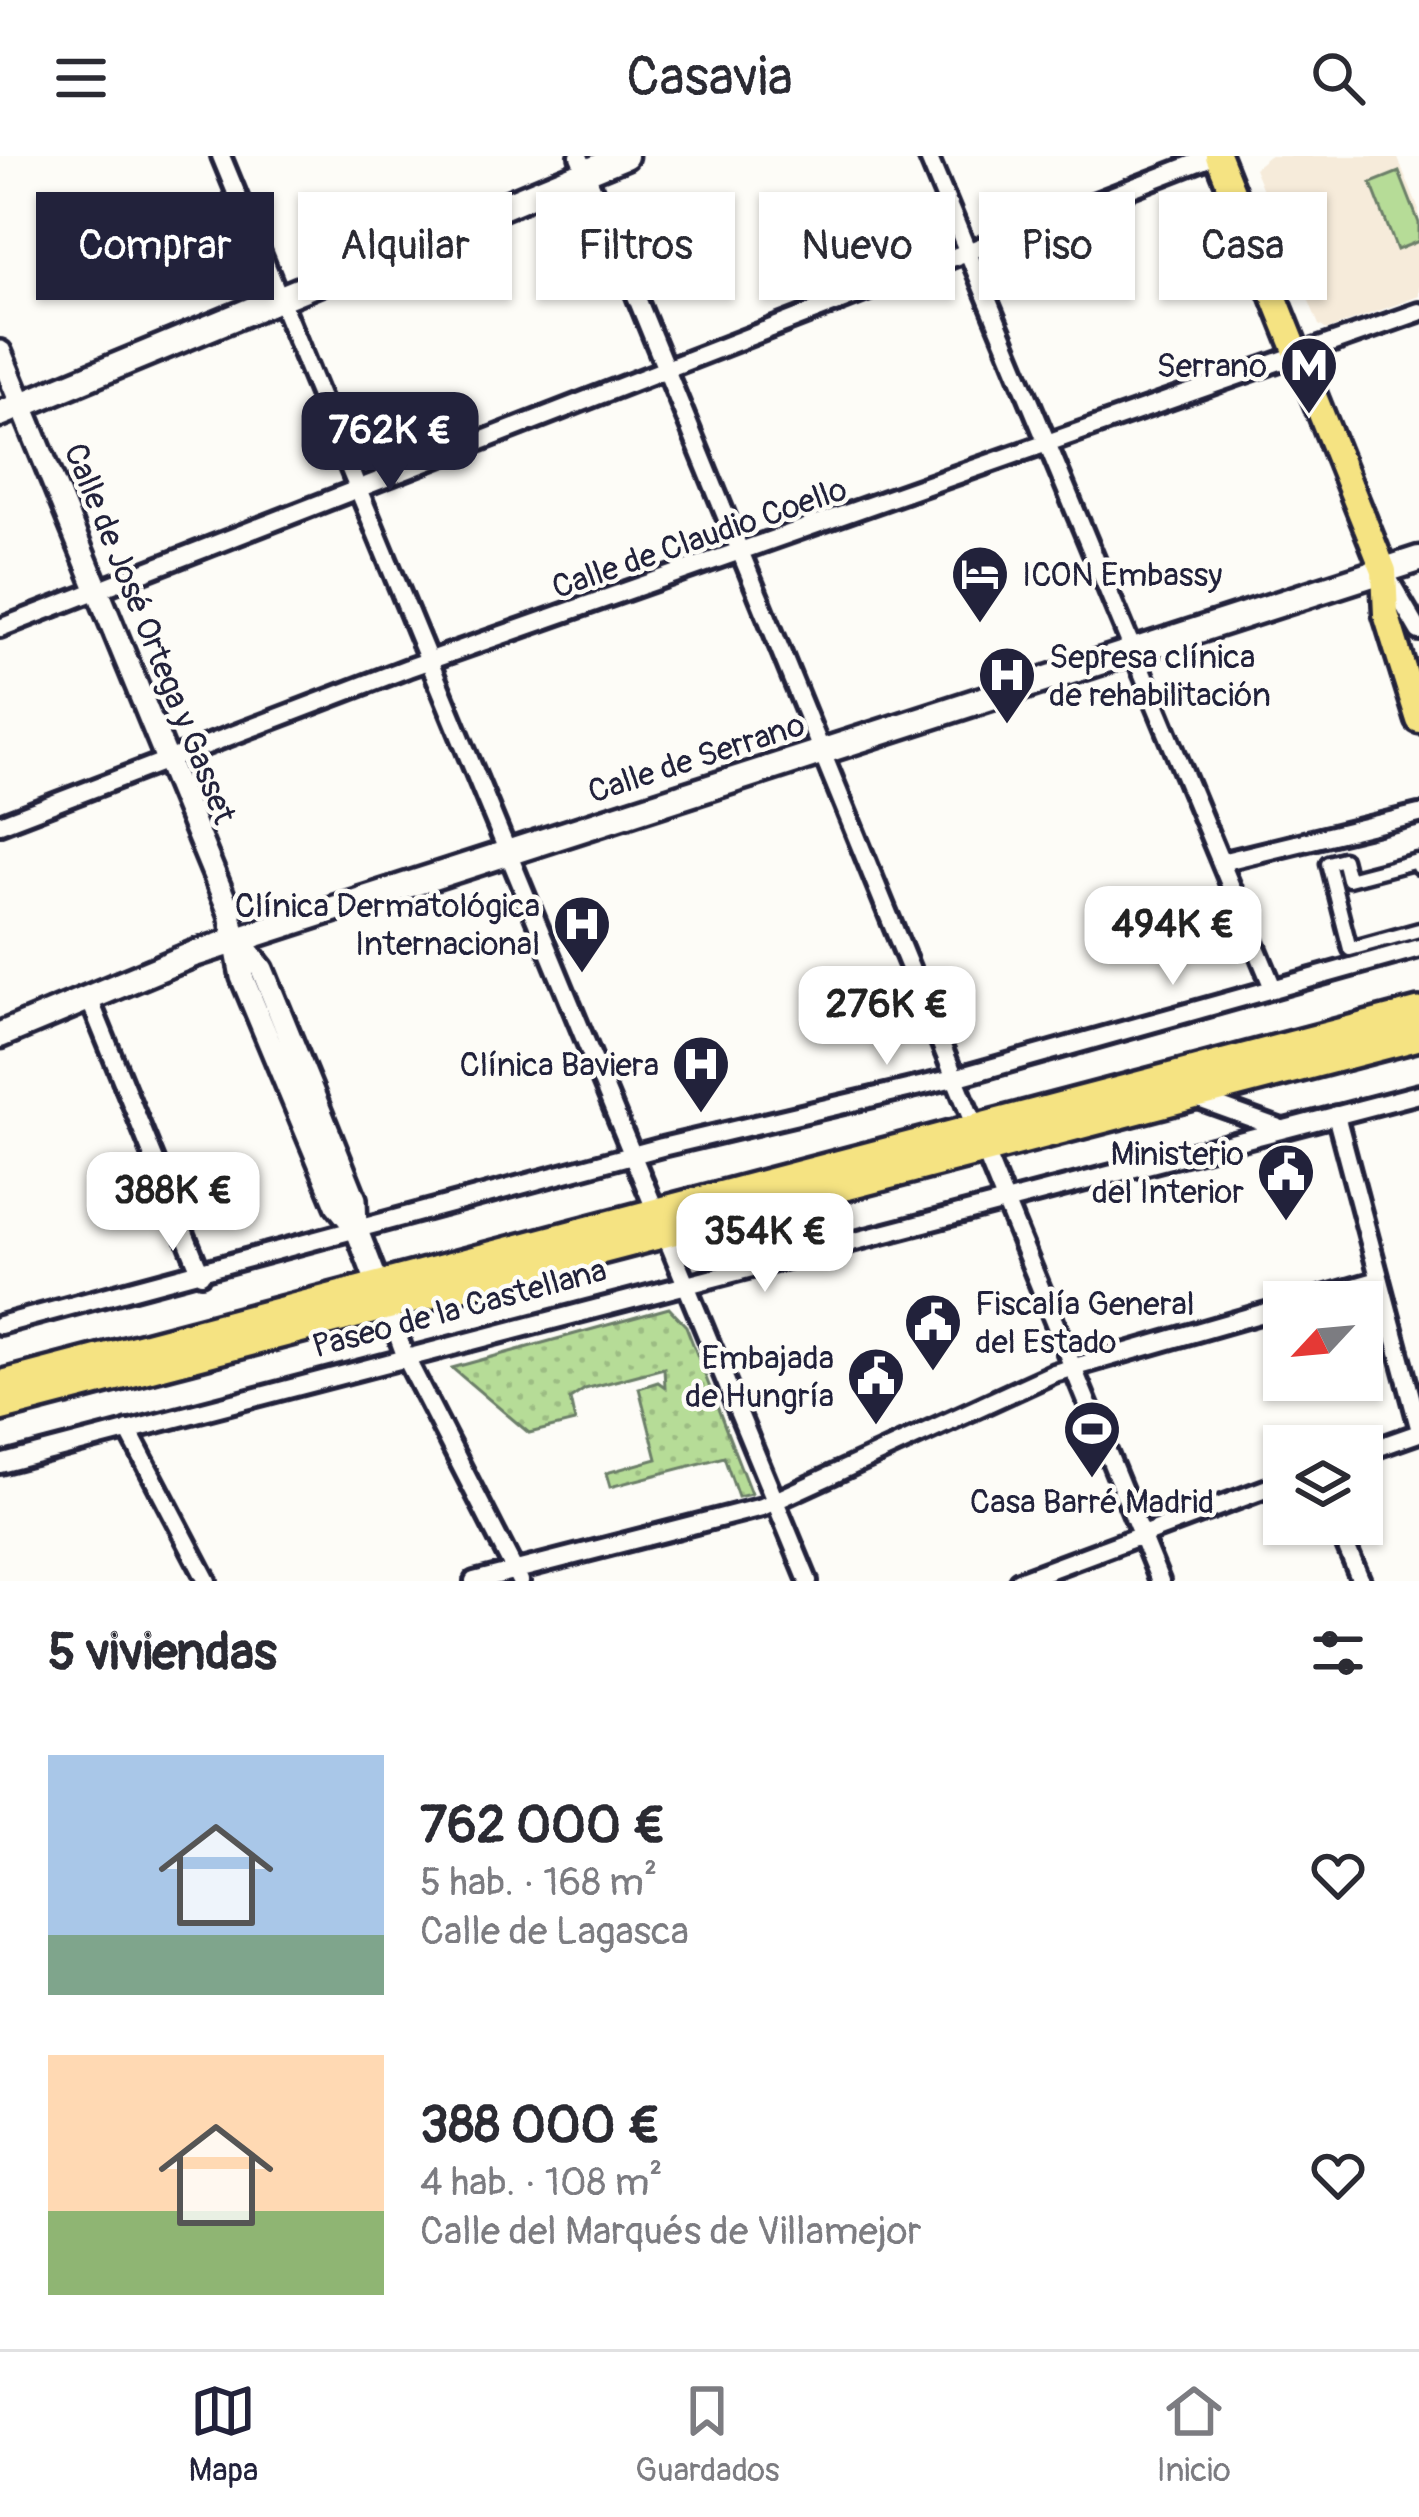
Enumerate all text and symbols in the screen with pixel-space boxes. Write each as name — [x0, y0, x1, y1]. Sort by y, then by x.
text: Casavia — [626, 44, 793, 112]
icon: menu — [48, 45, 114, 111]
icon: search — [1305, 45, 1371, 111]
chip: Comprar — [36, 192, 274, 300]
chip: Alquilar — [298, 192, 512, 300]
chip: Filtros — [536, 192, 735, 300]
chip: Nuevo — [759, 192, 955, 300]
chip: Piso — [979, 192, 1135, 300]
chip: Casa — [1159, 192, 1327, 300]
metro station icon: Serrano — [1278, 334, 1340, 416]
place label: Serrano — [1157, 346, 1267, 387]
pin: 762K € — [292, 392, 488, 494]
text: 762K € — [329, 406, 451, 455]
street label: Calle de José Ortega y Gasset — [54, 437, 245, 830]
street label: Calle de Claudio Coello — [547, 469, 852, 608]
hotel icon: ICON Embassy — [949, 543, 1011, 625]
place label: ICON Embassy — [1022, 555, 1222, 596]
place label: Sepresa clínica de rehabilitación — [1049, 637, 1271, 716]
hospital icon: Sepresa clínica de rehabilitación — [976, 644, 1038, 726]
street label: Calle de Serrano — [583, 704, 810, 813]
place label: Clínica Dermatológica Internacional — [235, 886, 540, 965]
pin: 494K € — [1075, 886, 1271, 988]
hospital icon: Clínica Dermatológica Internacional — [551, 893, 613, 975]
text: 494K € — [1111, 900, 1235, 949]
pin: 276K € — [789, 966, 985, 1068]
text: 276K € — [826, 980, 948, 1029]
hospital icon: Clínica Baviera — [670, 1033, 732, 1115]
place label: Clínica Baviera — [460, 1045, 659, 1086]
place label: Ministerio del Interior — [1092, 1134, 1244, 1213]
public building icon: Ministerio del Interior — [1255, 1141, 1317, 1223]
pin: 388K € — [75, 1152, 271, 1254]
text: 388K € — [114, 1166, 232, 1215]
pin: 354K € — [667, 1193, 863, 1295]
text: 354K € — [703, 1207, 827, 1256]
street label: Paseo de la Castellana — [308, 1249, 611, 1367]
north arrow — [1263, 1281, 1383, 1401]
map controls — [1263, 1281, 1383, 1545]
place label: Fiscalía General del Estado — [975, 1284, 1195, 1363]
public building icon: Fiscalía General del Estado — [902, 1291, 964, 1373]
place label: Embajada de Hungría — [685, 1338, 834, 1417]
public building icon: Embajada de Hungría — [845, 1345, 907, 1427]
sports icon: Casa Barré Madrid — [1061, 1398, 1123, 1480]
button: layers — [1263, 1425, 1383, 1545]
place label: Casa Barré Madrid — [970, 1482, 1214, 1523]
icon: filters — [1305, 1620, 1371, 1686]
text: 5 viviendas — [48, 1621, 277, 1685]
text: 762 000 € — [420, 1794, 665, 1858]
icon: home — [144, 1803, 288, 1947]
icon: heart — [1305, 1842, 1371, 1908]
text: 5 hab. · 168 m² — [420, 1858, 657, 1907]
text: Calle de Lagasca — [420, 1907, 689, 1956]
text: 388 000 € — [420, 2094, 660, 2158]
icon: home — [144, 2103, 288, 2247]
icon: heart — [1305, 2142, 1371, 2208]
text: 4 hab. · 108 m² — [420, 2158, 663, 2207]
text: Calle del Marqués de Villamejor — [420, 2207, 921, 2256]
tab: Mapa — [188, 2378, 258, 2491]
tab: Guardados — [635, 2378, 780, 2491]
tab: Inicio — [1156, 2378, 1231, 2491]

